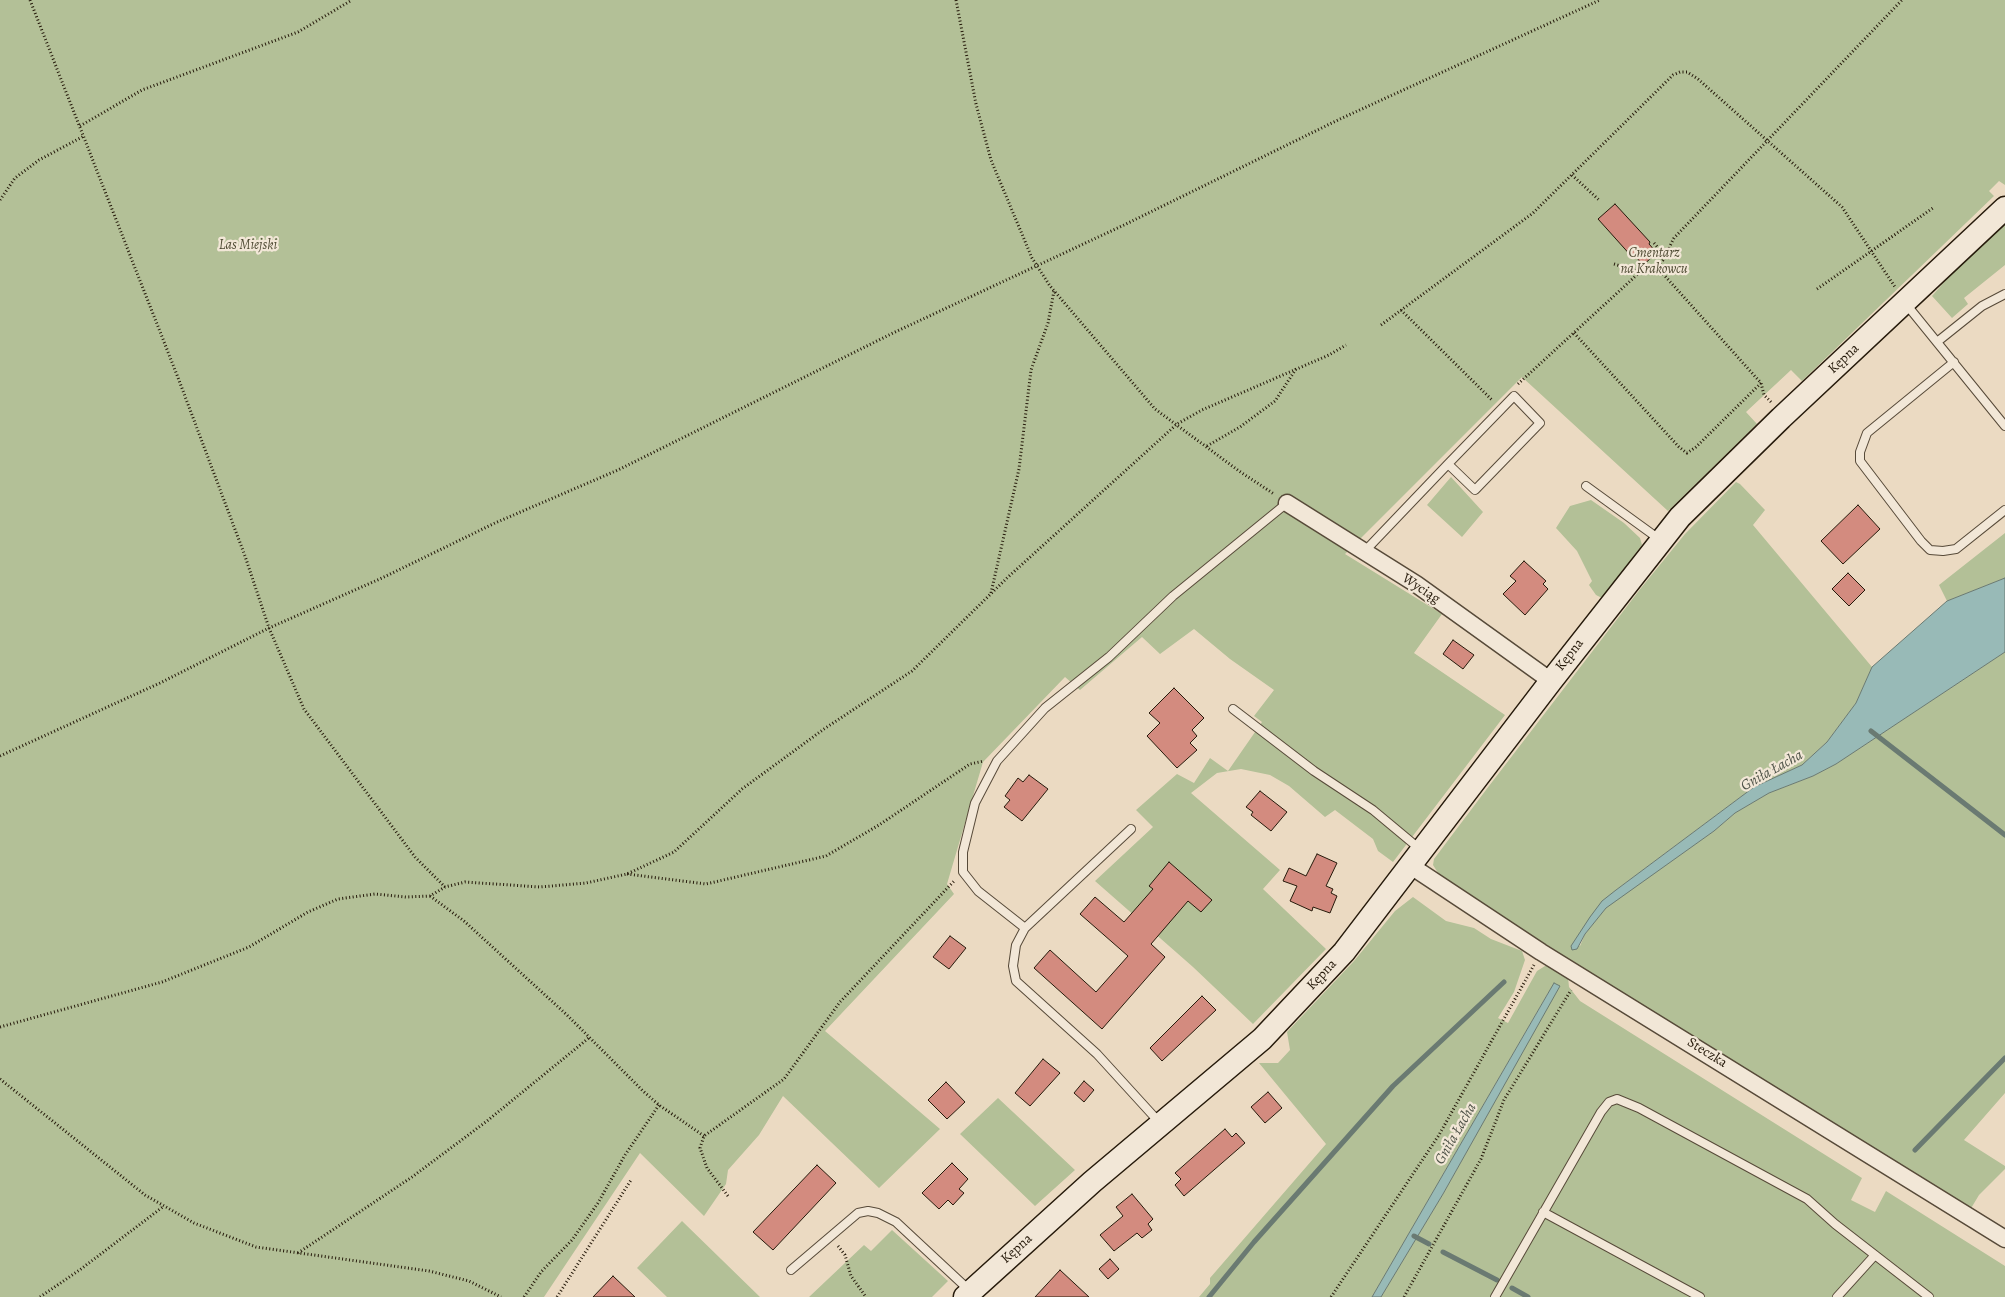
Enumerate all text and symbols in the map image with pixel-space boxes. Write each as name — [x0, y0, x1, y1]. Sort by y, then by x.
park label: Las Miejski — [219, 238, 277, 254]
park label: Cmentarz na Krakowcu — [1620, 246, 1688, 278]
street label: Kępna — [1825, 341, 1863, 377]
street label: Wyciąg — [1399, 570, 1443, 608]
street label: Kępna — [1552, 636, 1588, 674]
water label: Gniła Łacha — [1738, 747, 1806, 795]
street label: Kępna — [1304, 956, 1340, 994]
street label: Steczka — [1684, 1034, 1730, 1072]
water label: Gniła Łacha — [1431, 1100, 1481, 1168]
street label: Kępna — [998, 1231, 1036, 1267]

